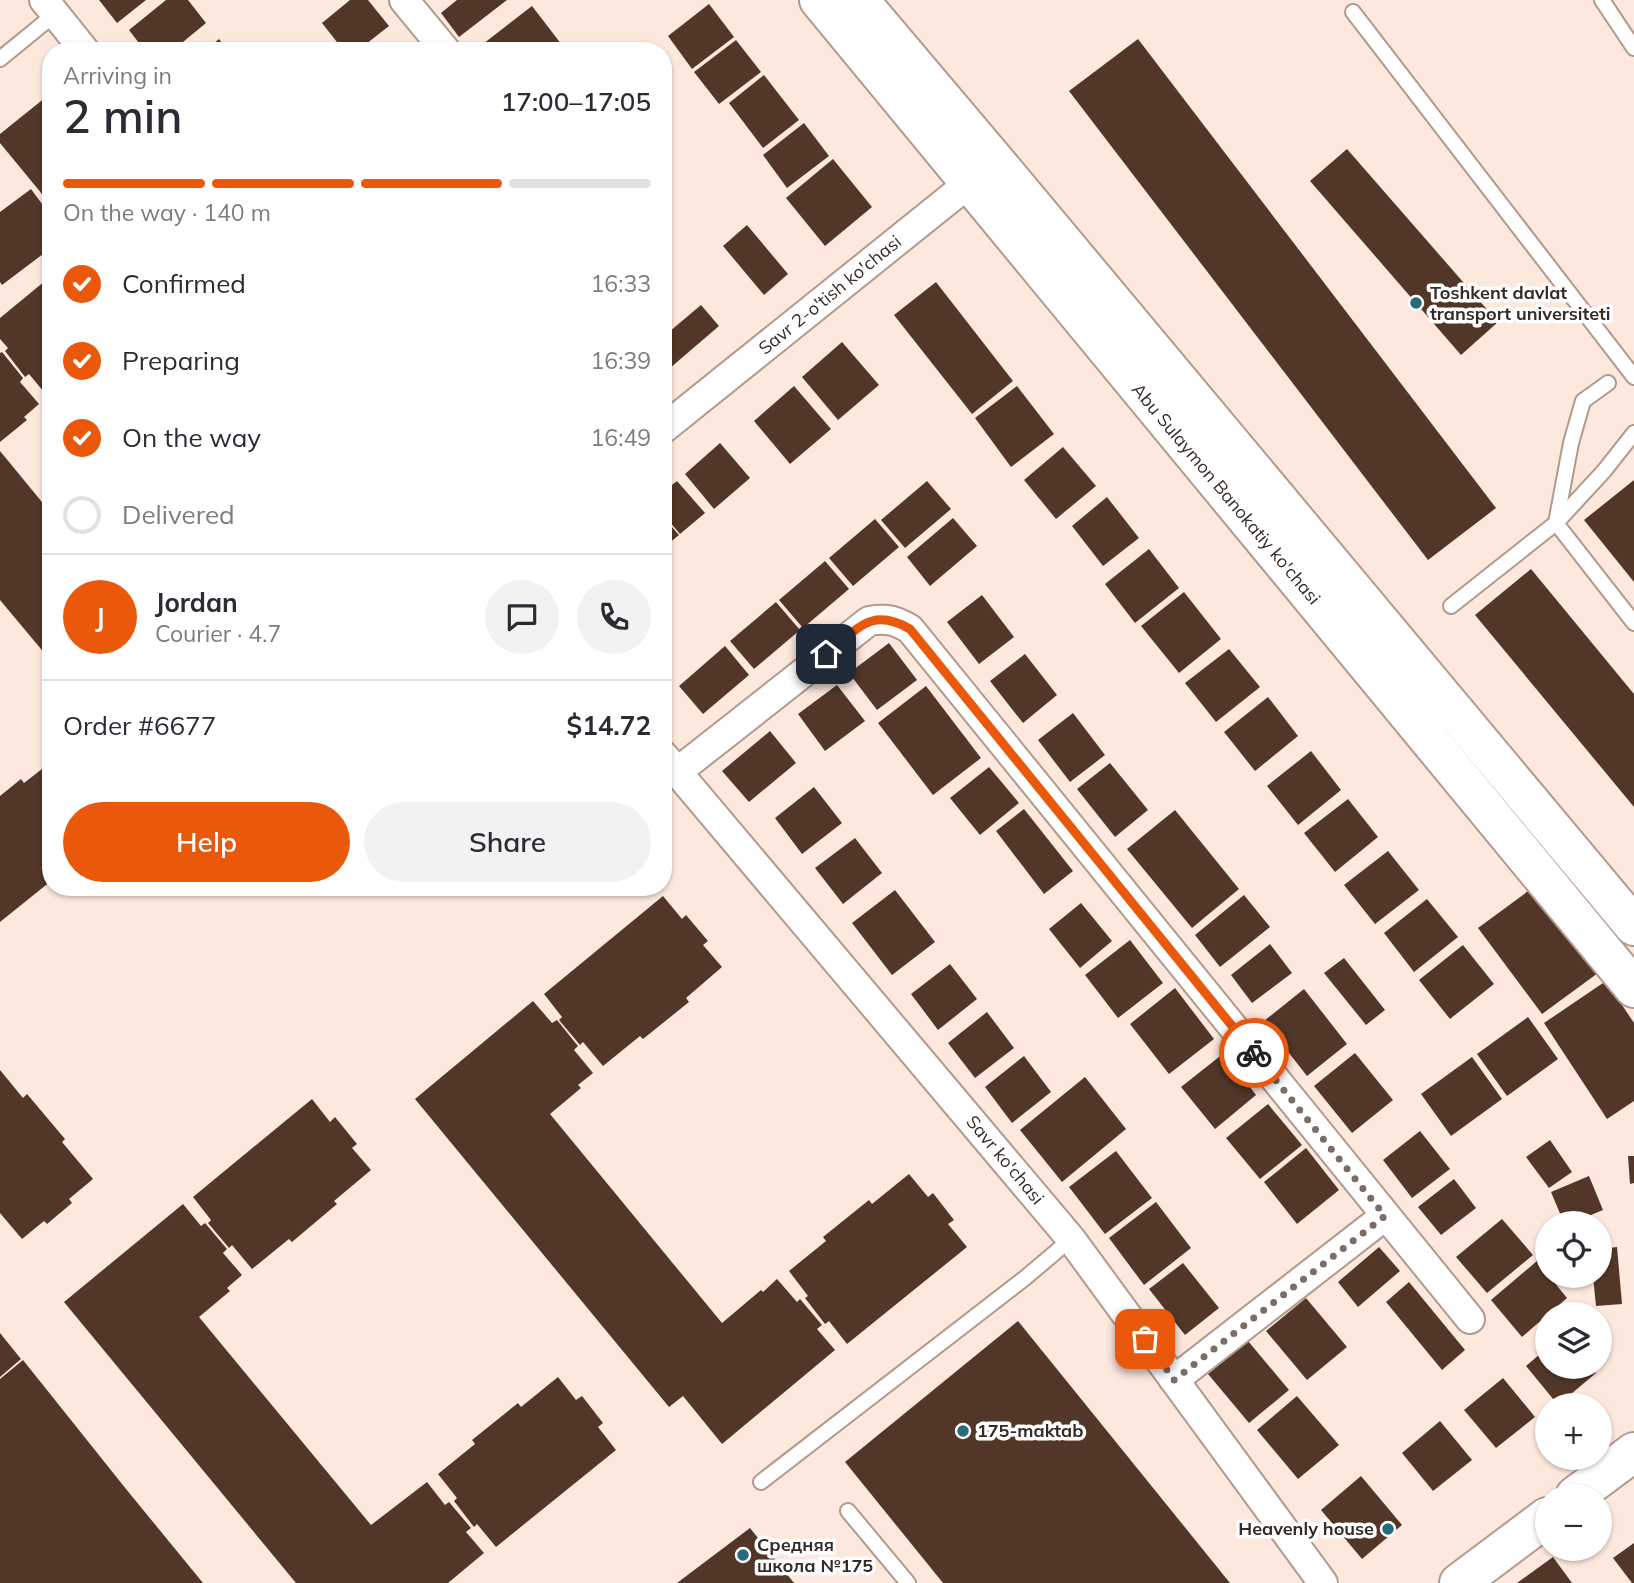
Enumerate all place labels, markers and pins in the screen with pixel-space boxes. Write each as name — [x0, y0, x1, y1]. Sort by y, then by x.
place label: Toshkent davlat transport universiteti — [1430, 281, 1611, 325]
marker: Toshkent davlat transport universiteti — [1408, 295, 1424, 311]
pin — [796, 624, 856, 684]
pin — [1115, 1309, 1175, 1369]
place label: 175-maktab — [977, 1419, 1083, 1442]
marker: 175-maktab — [955, 1423, 971, 1439]
place label: Heavenly house — [1238, 1517, 1374, 1540]
marker: Heavenly house — [1380, 1521, 1396, 1537]
place label: Средняя школа №175 — [757, 1533, 873, 1577]
marker: Средняя школа №175 — [735, 1547, 751, 1563]

